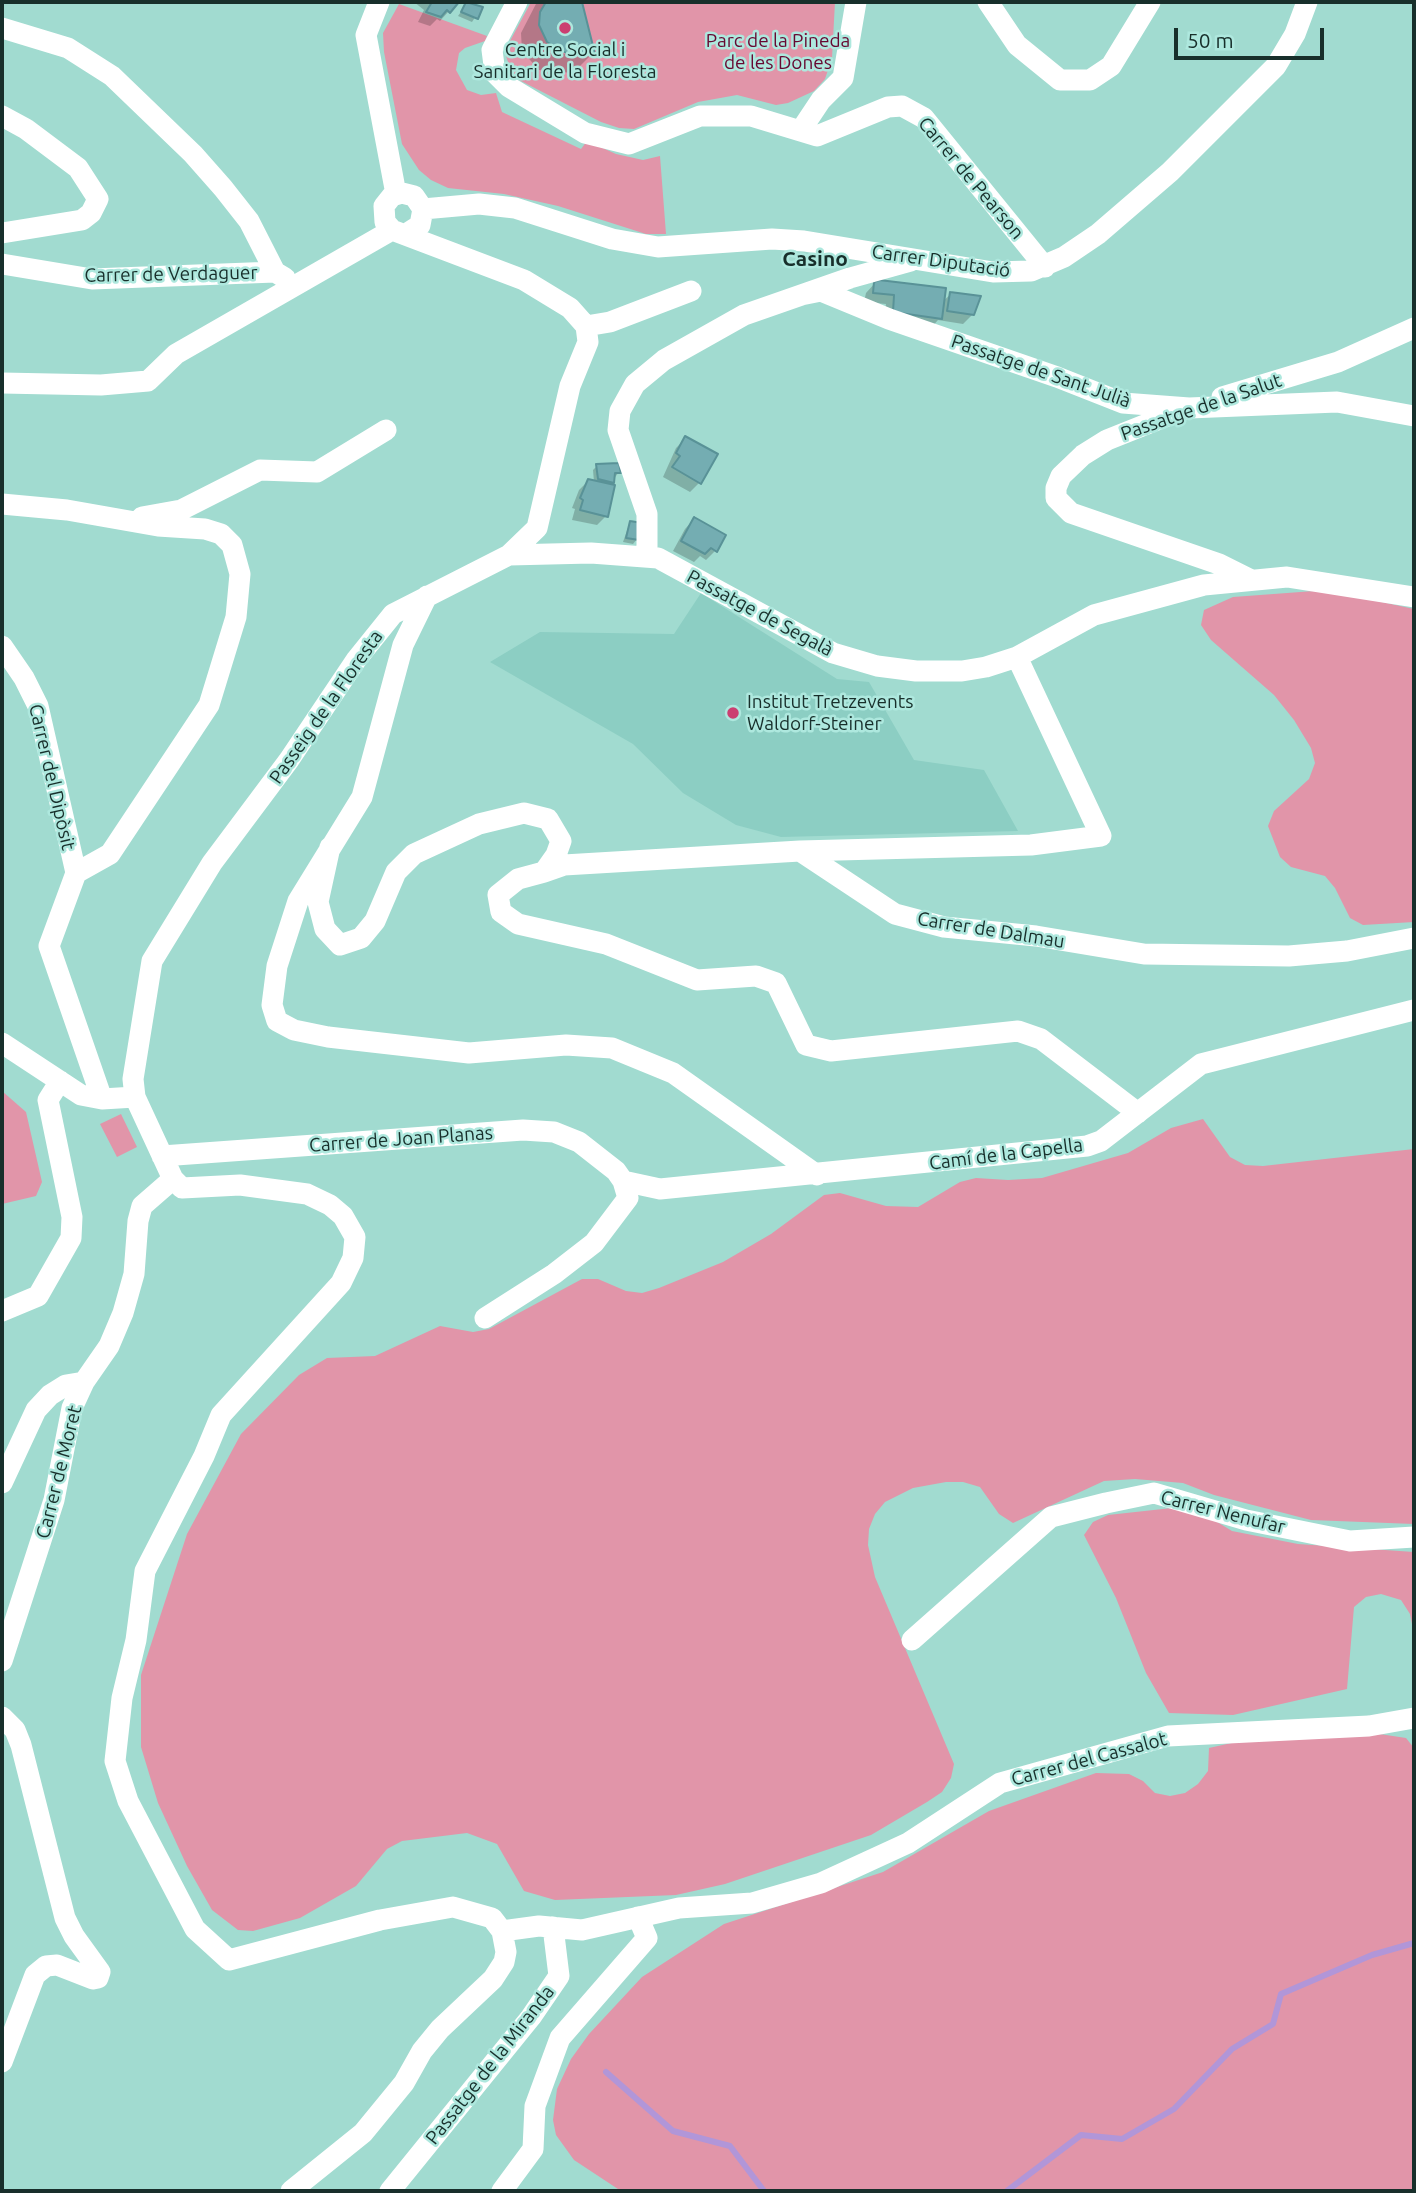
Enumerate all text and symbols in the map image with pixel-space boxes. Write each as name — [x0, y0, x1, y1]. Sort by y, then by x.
scale bar — [1178, 14, 1328, 58]
marker: Centre Social i Sanitari de la Floresta — [557, 20, 573, 36]
text: 50 m — [1187, 28, 1234, 52]
park label: Parc de la Pineda de les Dones — [706, 30, 850, 74]
place label: Centre Social i Sanitari de la Floresta — [474, 39, 656, 83]
street label: Carrer de Pearson — [913, 112, 1029, 244]
street label: Carrer Diputació — [870, 240, 1012, 282]
district label: Casino — [782, 246, 848, 272]
street label: Carrer de Verdaguer — [84, 261, 258, 287]
street label: Passatge de Sant Julià — [948, 330, 1134, 412]
street label: Passatge de la Salut — [1118, 369, 1284, 445]
street label: Passatge de Segalà — [683, 565, 837, 661]
street label: Passeig de la Floresta — [264, 626, 388, 788]
place label: Institut Tretzevents Waldorf-Steiner — [747, 691, 914, 735]
street label: Carrer del Dipòsit — [24, 702, 80, 852]
marker: Institut Tretzevents Waldorf-Steiner — [725, 705, 741, 721]
street label: Carrer de Dalmau — [916, 907, 1066, 953]
street label: Carrer de Joan Planas — [308, 1121, 494, 1157]
street label: Camí de la Capella — [928, 1133, 1084, 1175]
street label: Carrer de Moret — [31, 1403, 87, 1541]
street label: Carrer Nenufar — [1158, 1485, 1288, 1539]
street label: Carrer del Cassalot — [1009, 1727, 1169, 1791]
street label: Passatge de la Miranda — [421, 1981, 559, 2149]

